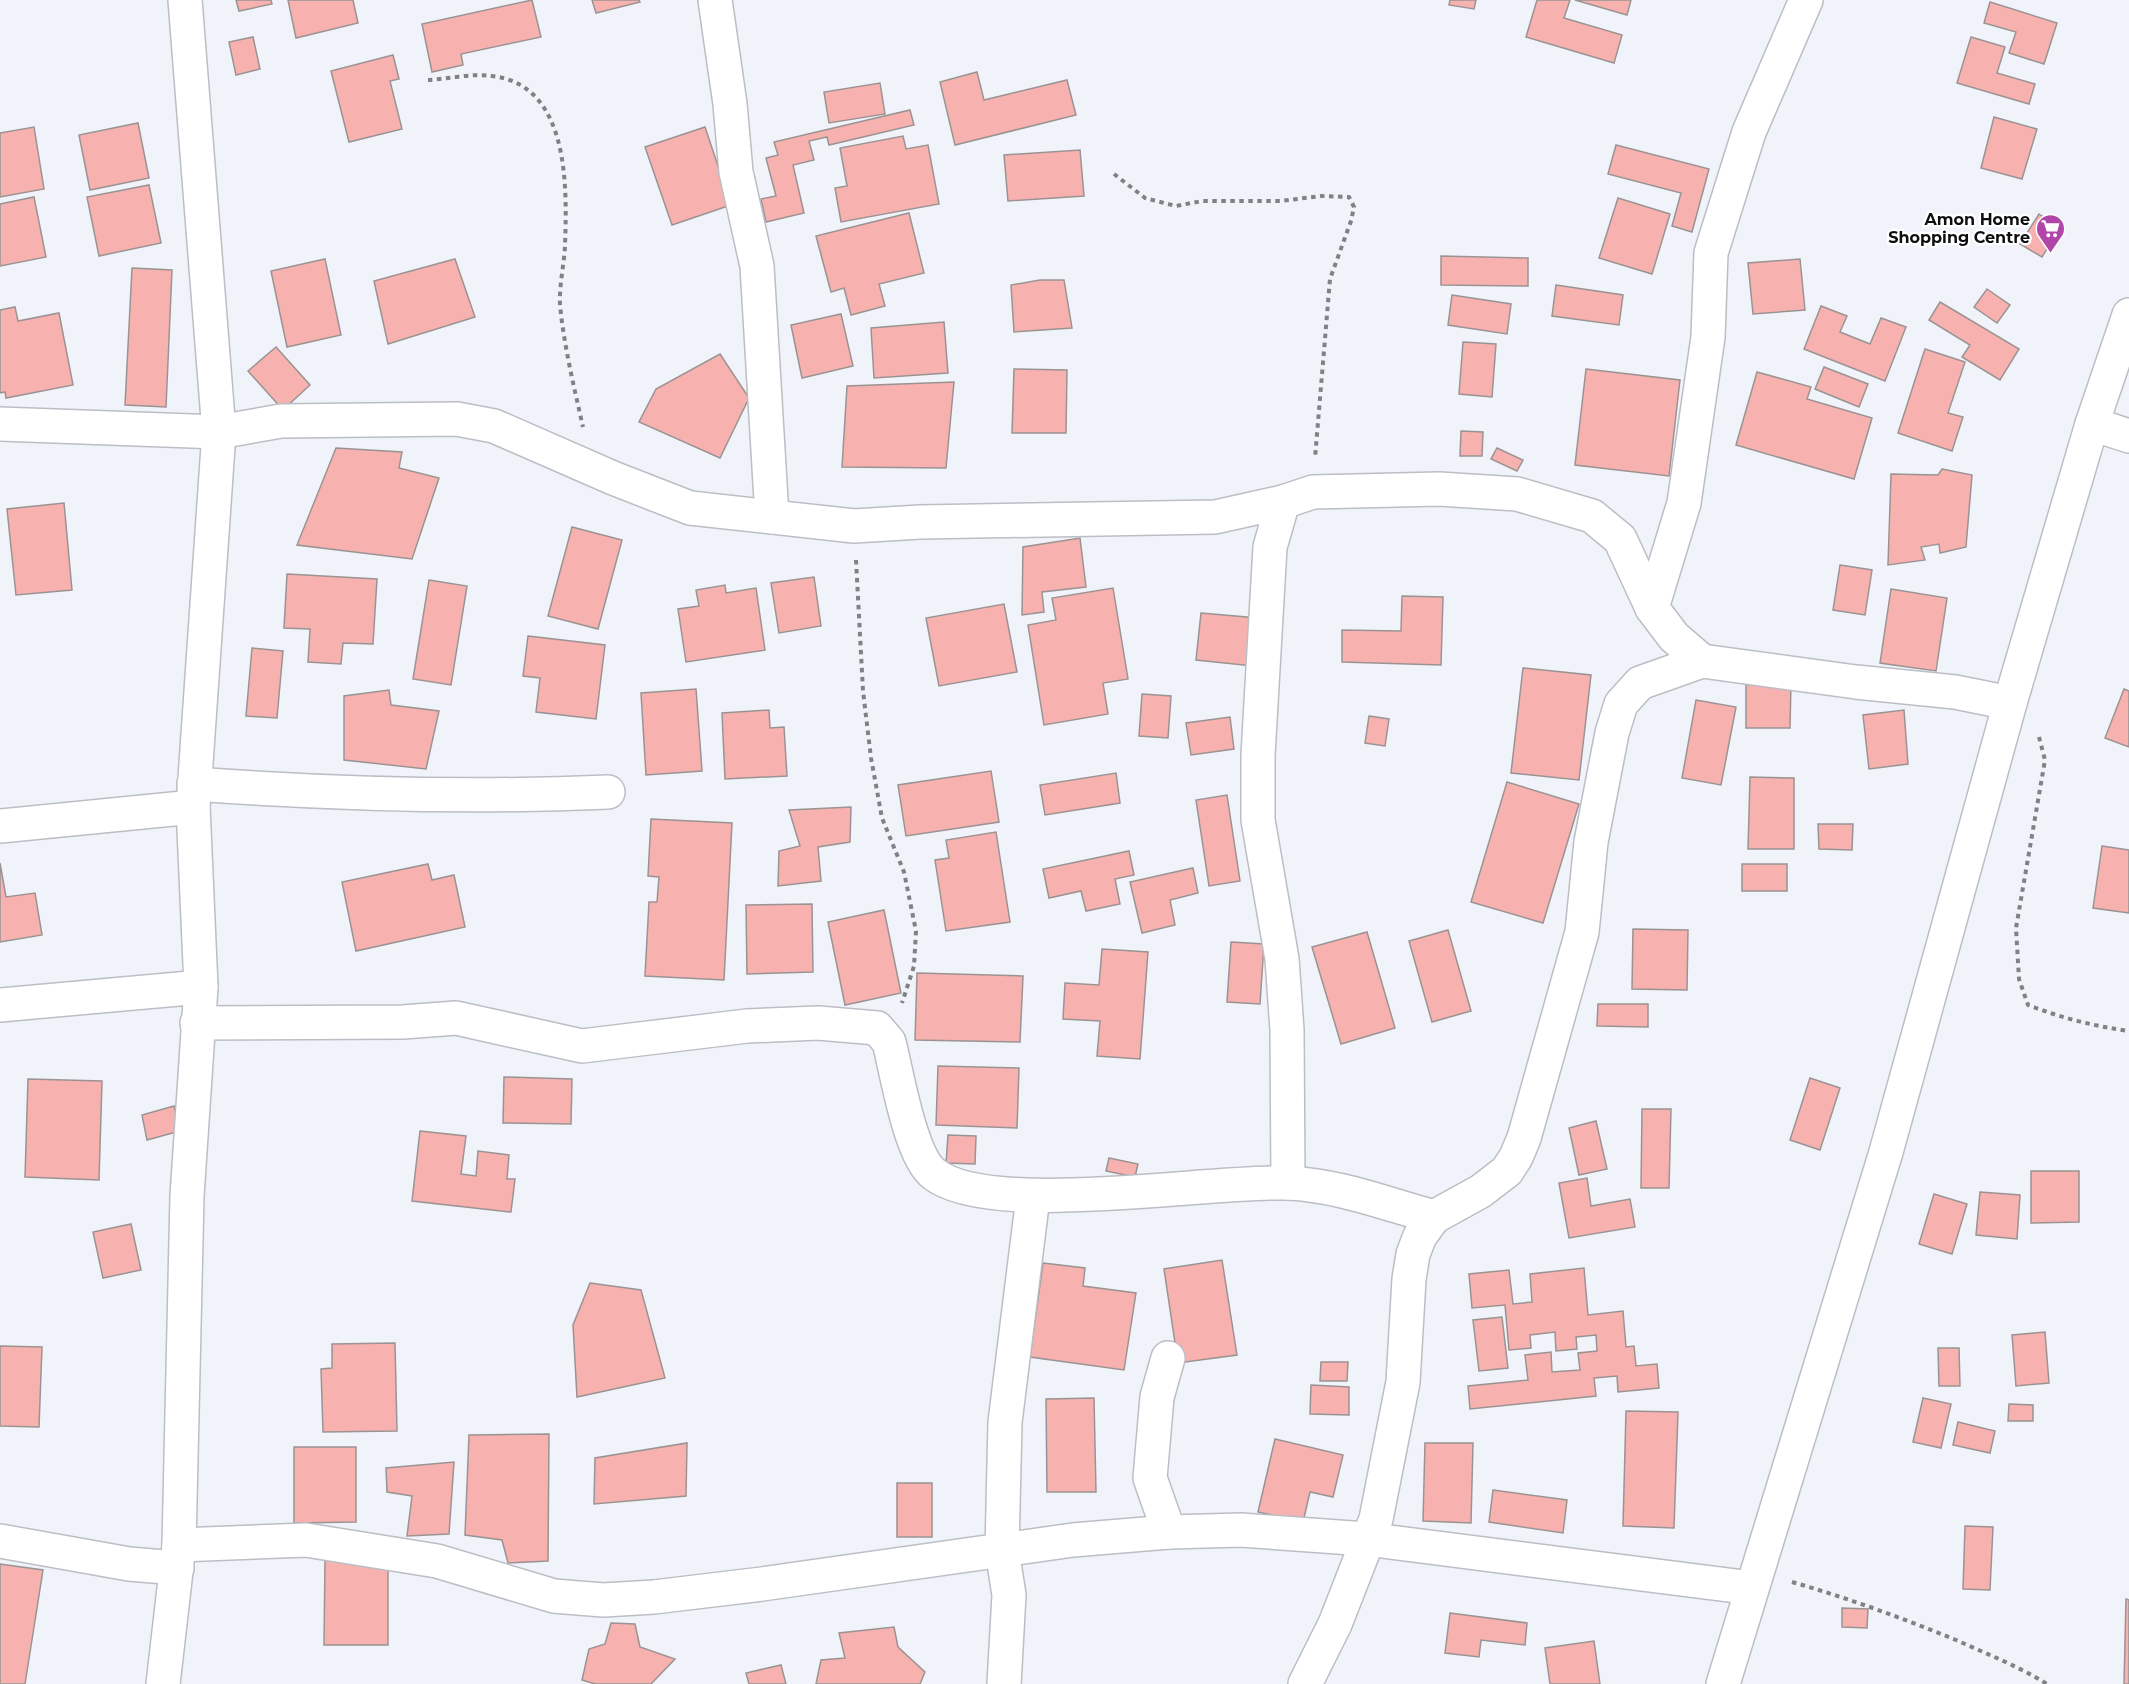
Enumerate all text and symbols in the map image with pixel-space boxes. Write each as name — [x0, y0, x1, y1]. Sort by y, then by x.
place label: Amon Home Shopping Centre — [1888, 210, 2030, 247]
supermarket icon: Amon Home Shopping Centre — [2035, 212, 2067, 254]

